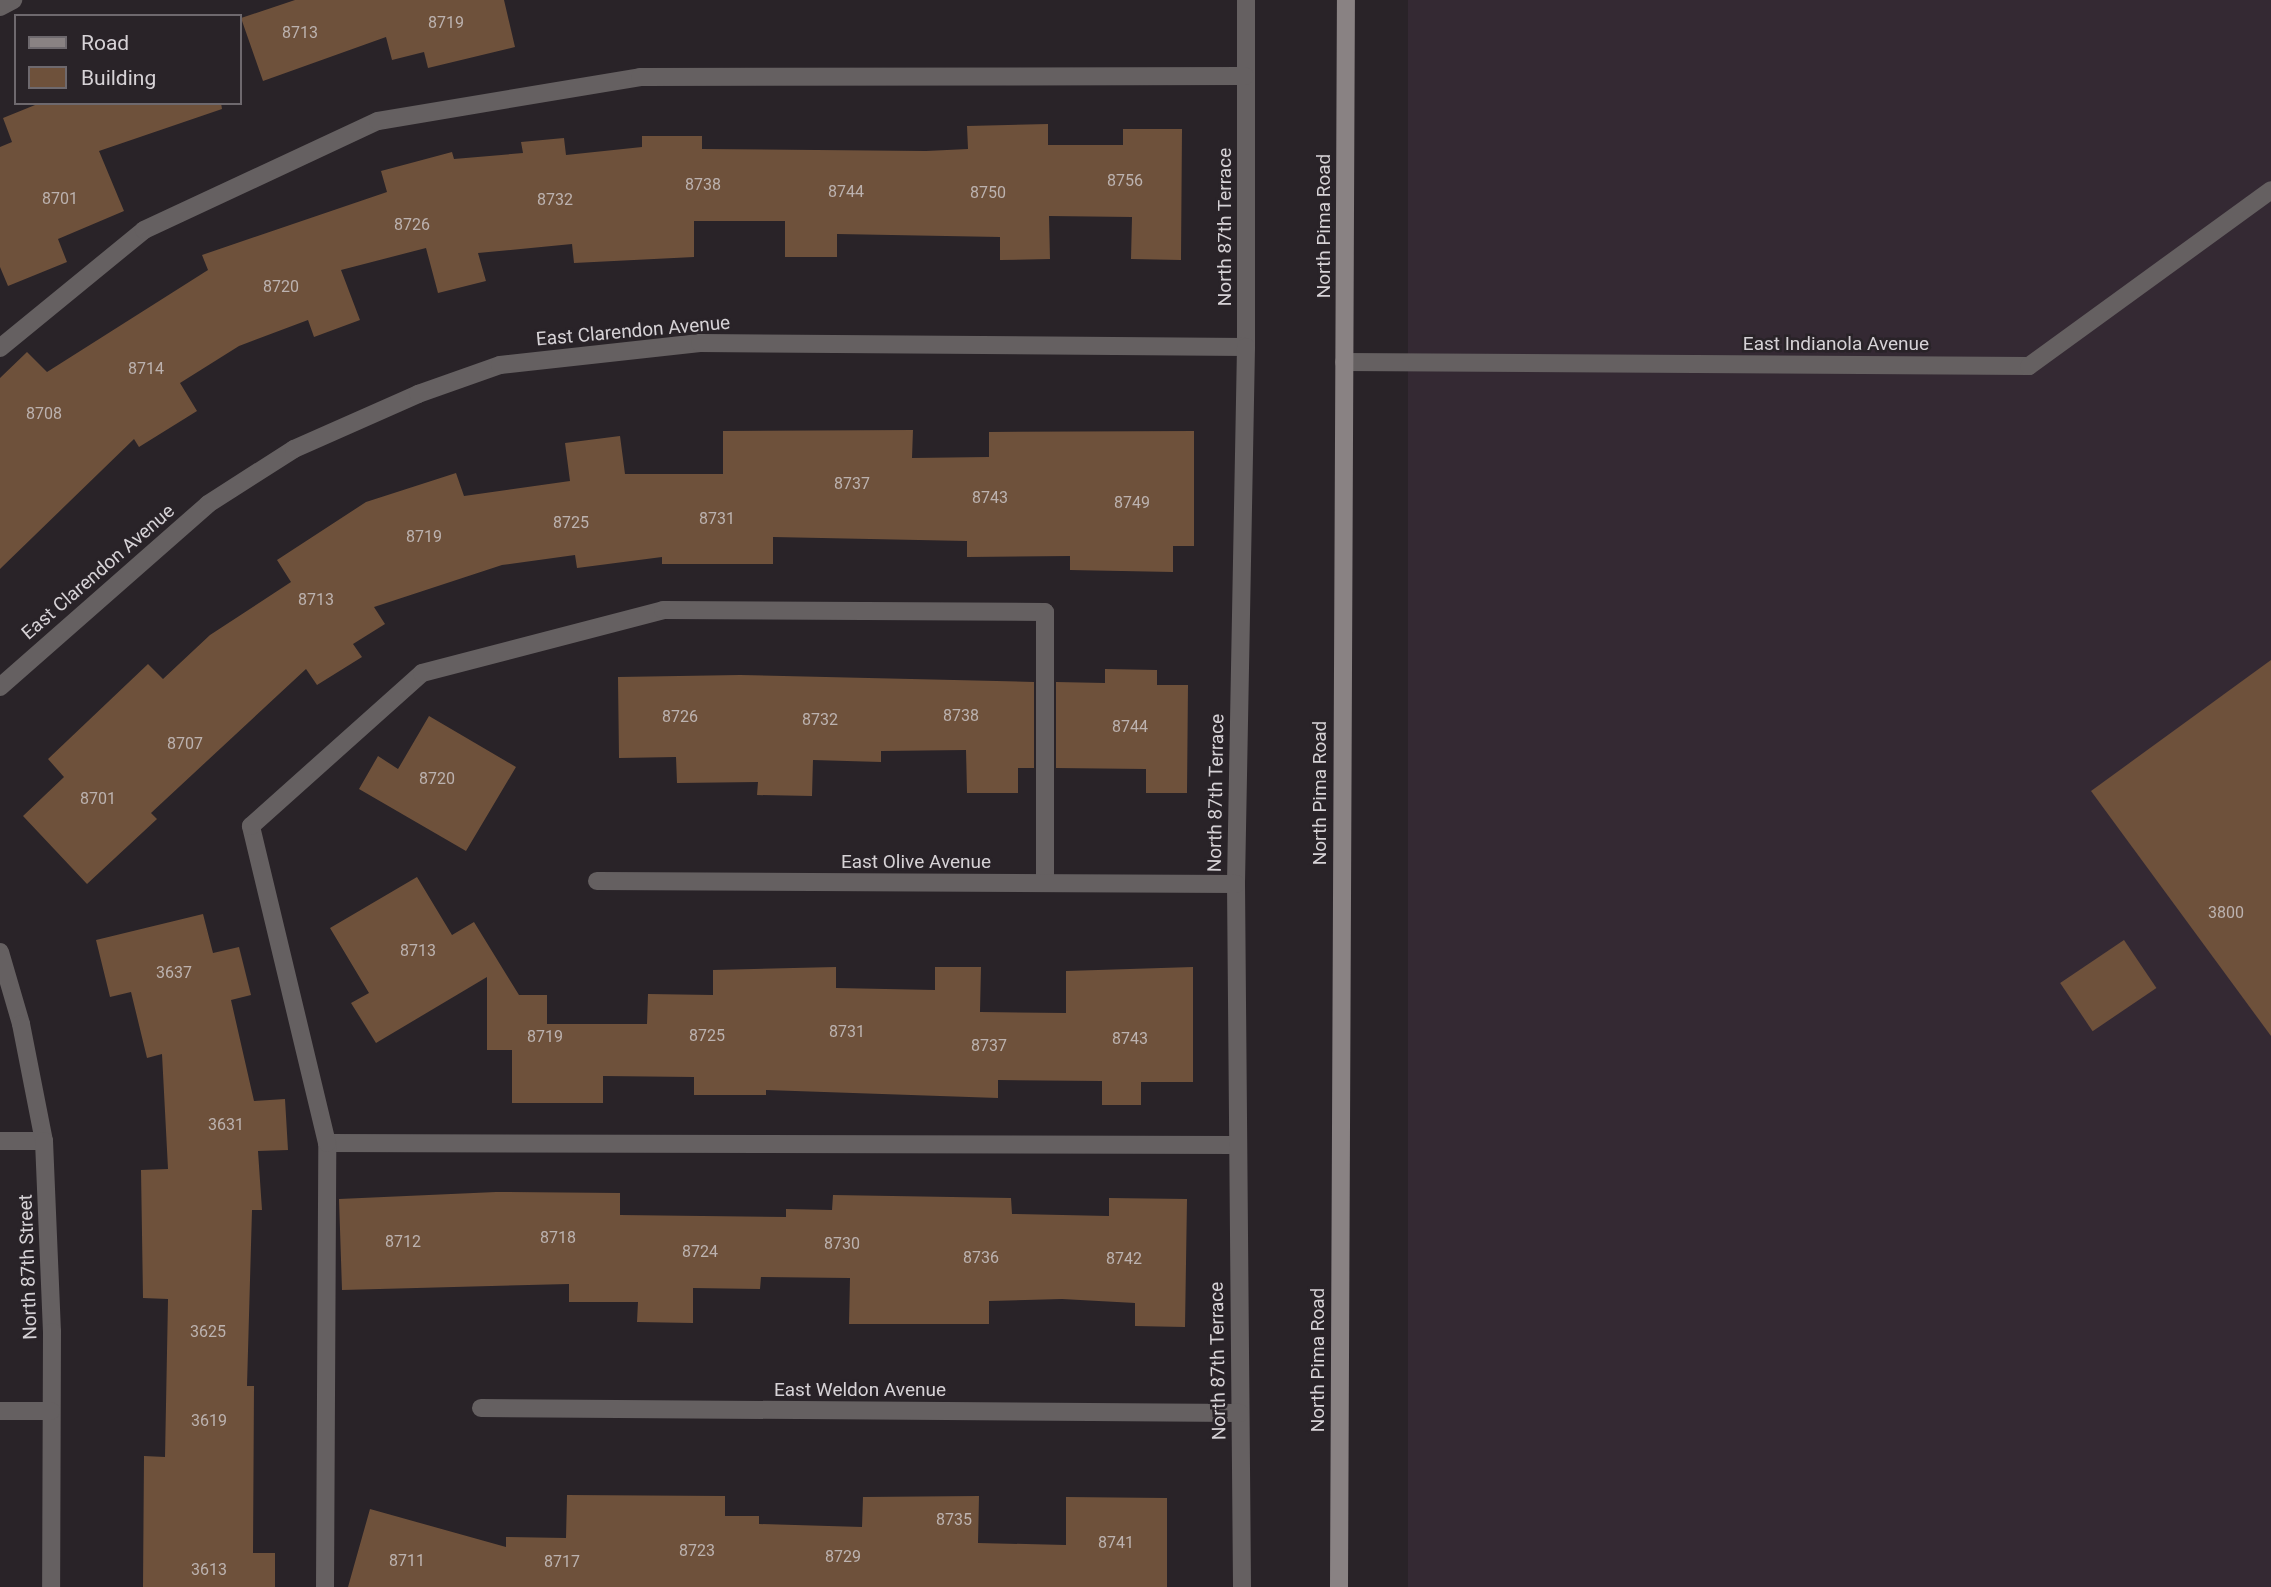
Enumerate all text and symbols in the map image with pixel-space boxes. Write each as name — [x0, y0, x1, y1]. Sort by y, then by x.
house number: 8719 — [428, 13, 464, 33]
legend — [14, 14, 242, 105]
house number: 8713 — [282, 23, 318, 43]
text: Road — [81, 31, 129, 55]
text: Building — [81, 66, 156, 90]
street label: North 87th Terrace — [1214, 148, 1236, 306]
street label: North Pima Road — [1313, 154, 1335, 298]
house number: 8756 — [1107, 171, 1143, 191]
house number: 8738 — [685, 175, 721, 195]
house number: 8744 — [828, 182, 864, 202]
house number: 8750 — [970, 183, 1006, 203]
house number: 8701 — [42, 189, 78, 209]
house number: 8732 — [537, 190, 573, 210]
house number: 8726 — [394, 215, 430, 235]
house number: 8720 — [263, 277, 299, 297]
street label: East Clarendon Avenue — [535, 311, 731, 351]
street label: East Indianola Avenue — [1743, 333, 1929, 355]
house number: 8714 — [128, 359, 164, 379]
house number: 8708 — [26, 404, 62, 424]
house number: 8737 — [834, 474, 870, 494]
house number: 8743 — [972, 488, 1008, 508]
house number: 8749 — [1114, 493, 1150, 513]
street label: East Clarendon Avenue — [17, 499, 179, 645]
house number: 8731 — [699, 509, 735, 529]
house number: 8725 — [553, 513, 589, 533]
house number: 8719 — [406, 527, 442, 547]
house number: 8713 — [298, 590, 334, 610]
house number: 8738 — [943, 706, 979, 726]
house number: 8726 — [662, 707, 698, 727]
house number: 8732 — [802, 710, 838, 730]
street label: North 87th Terrace — [1203, 713, 1229, 873]
house number: 8744 — [1112, 717, 1148, 737]
street label: North Pima Road — [1309, 721, 1331, 865]
house number: 8707 — [167, 734, 203, 754]
house number: 8720 — [419, 769, 455, 789]
house number: 8701 — [80, 789, 116, 809]
street label: East Olive Avenue — [841, 851, 991, 873]
house number: 3800 — [2208, 903, 2244, 923]
house number: 8713 — [400, 941, 436, 961]
house number: 3637 — [156, 963, 192, 983]
house number: 8731 — [829, 1022, 865, 1042]
house number: 8725 — [689, 1026, 725, 1046]
house number: 8719 — [527, 1027, 563, 1047]
house number: 8743 — [1112, 1029, 1148, 1049]
house number: 8737 — [971, 1036, 1007, 1056]
house number: 3631 — [208, 1115, 244, 1135]
street label: North 87th Street — [14, 1194, 42, 1340]
house number: 8718 — [540, 1228, 576, 1248]
house number: 8712 — [385, 1232, 421, 1252]
house number: 8730 — [824, 1234, 860, 1254]
house number: 8724 — [682, 1242, 718, 1262]
house number: 8736 — [963, 1248, 999, 1268]
house number: 8742 — [1106, 1249, 1142, 1269]
street label: North 87th Terrace — [1205, 1281, 1231, 1441]
street label: North Pima Road — [1307, 1288, 1329, 1432]
house number: 3625 — [190, 1322, 226, 1342]
street label: East Weldon Avenue — [774, 1379, 946, 1401]
house number: 3619 — [191, 1411, 227, 1431]
house number: 8735 — [936, 1510, 972, 1530]
house number: 8741 — [1098, 1533, 1134, 1553]
house number: 8723 — [679, 1541, 715, 1561]
house number: 8729 — [825, 1547, 861, 1567]
house number: 8711 — [389, 1551, 425, 1571]
house number: 8717 — [544, 1552, 580, 1572]
house number: 3613 — [191, 1560, 227, 1580]

